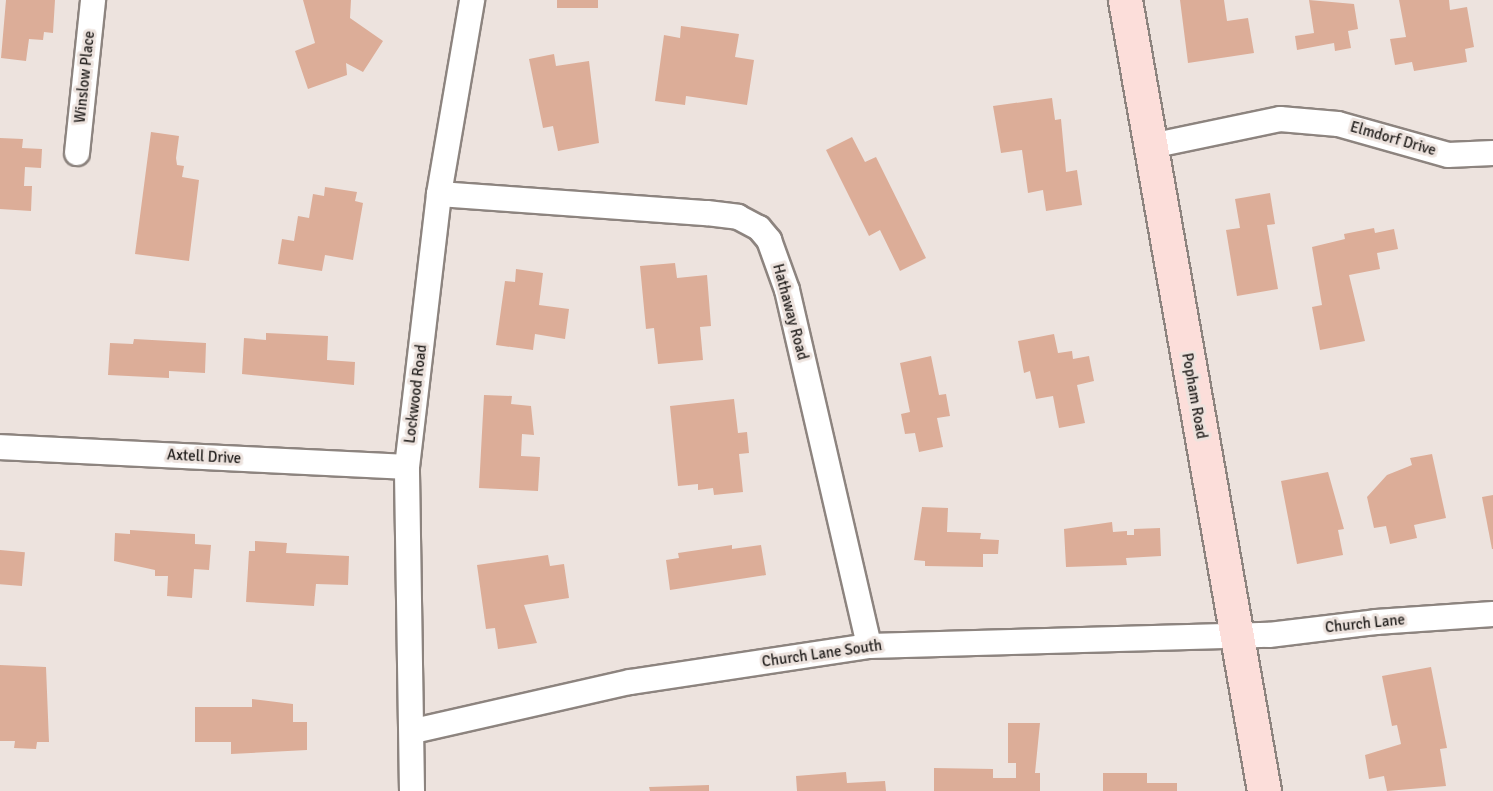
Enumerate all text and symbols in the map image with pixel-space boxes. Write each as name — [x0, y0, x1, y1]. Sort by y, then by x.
street label: Winslow Place — [71, 30, 99, 124]
street label: Elmdorf Drive — [1348, 118, 1438, 160]
street label: Hathaway Road — [769, 262, 811, 362]
street label: Lockwood Road — [401, 344, 431, 444]
street label: Popham Road — [1178, 352, 1210, 440]
street label: Axtell Drive — [166, 446, 242, 468]
street label: Church Lane — [1324, 611, 1406, 637]
street label: Church Lane South — [761, 637, 883, 671]

